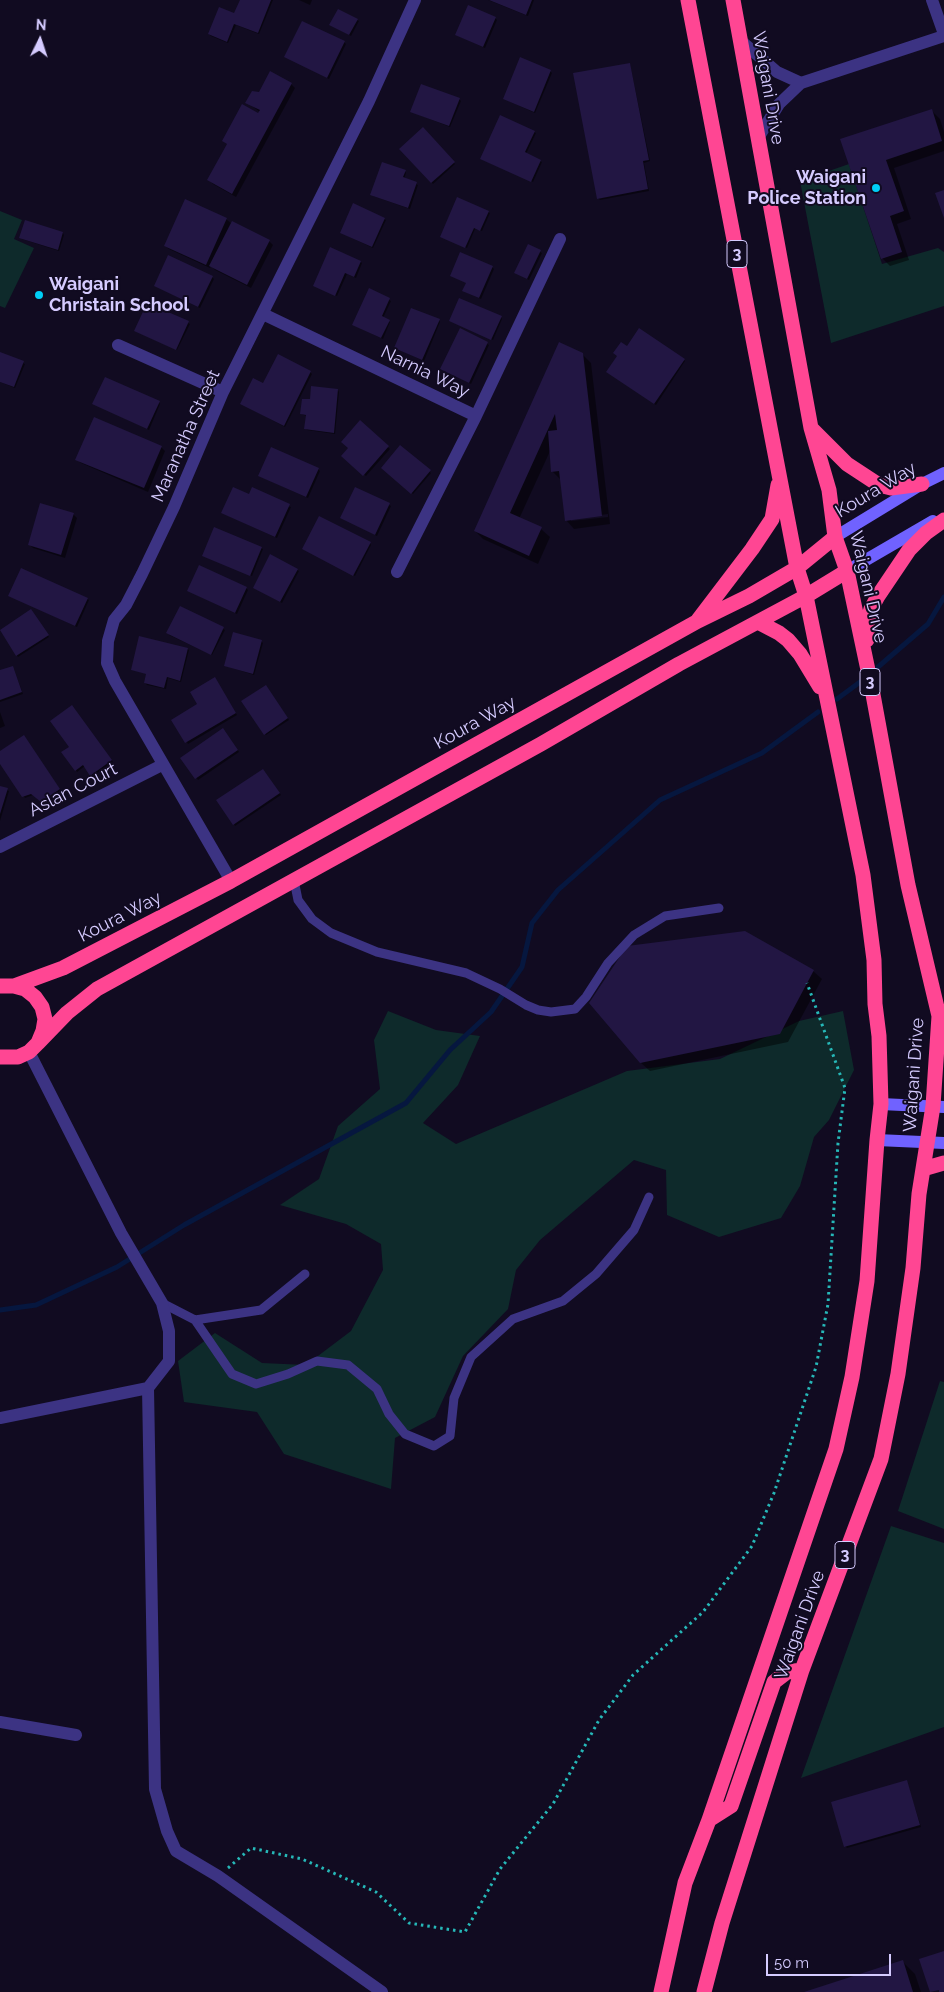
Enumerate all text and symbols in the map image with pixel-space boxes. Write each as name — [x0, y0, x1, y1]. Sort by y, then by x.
north arrow — [15, 15, 65, 65]
text: N — [35, 17, 47, 33]
street label: Waigani Drive — [747, 30, 789, 146]
place label: Waigani Police Station — [747, 167, 866, 210]
marker: Waigani Police Station — [870, 182, 882, 194]
road number: 3 — [727, 240, 747, 268]
place label: Waigani Christain School — [49, 274, 189, 316]
marker: Waigani Christain School — [33, 289, 45, 301]
street label: Narnia Way — [377, 341, 473, 403]
street label: Maranatha Street — [147, 366, 225, 506]
street label: Koura Way — [832, 457, 920, 523]
street label: Waigani Drive — [845, 529, 891, 645]
road number: 3 — [860, 669, 880, 696]
street label: Koura Way — [430, 692, 520, 754]
street label: Aslan Court — [25, 758, 121, 822]
street label: Koura Way — [75, 887, 165, 947]
street label: Waigani Drive — [899, 1017, 929, 1133]
road number: 3 — [835, 1542, 855, 1568]
street label: Waigani Drive — [770, 1568, 830, 1682]
scale bar — [769, 1944, 894, 1976]
text: 50 m — [774, 1954, 809, 1972]

